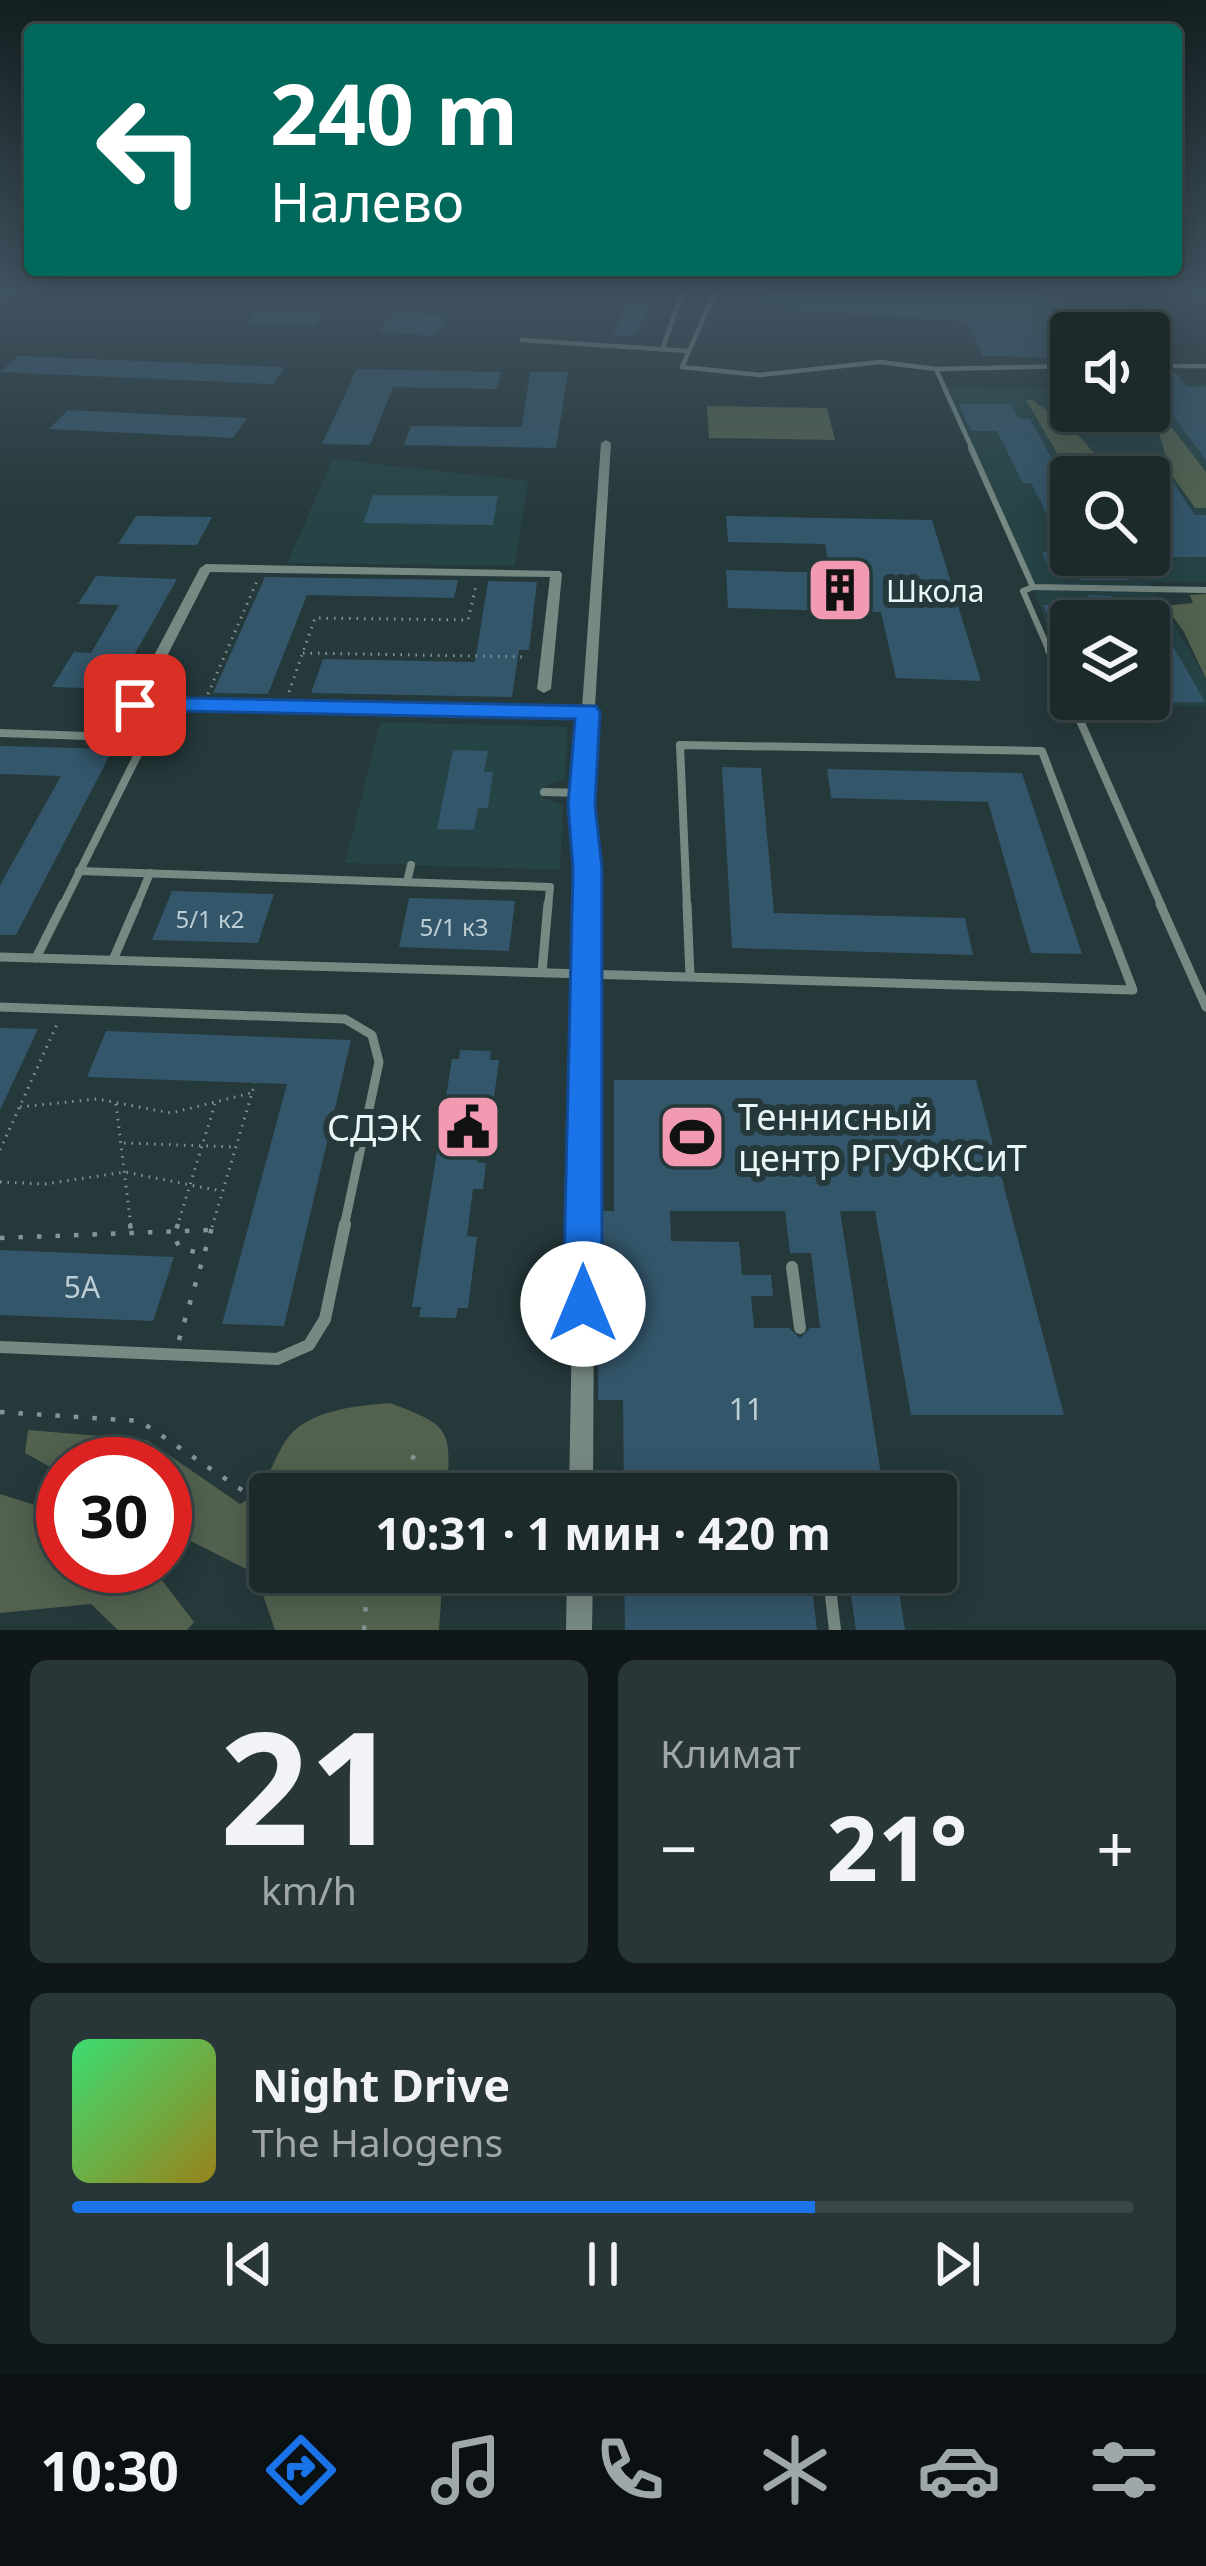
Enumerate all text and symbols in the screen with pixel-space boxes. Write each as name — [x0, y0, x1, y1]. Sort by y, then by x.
text: 240 m — [270, 55, 518, 170]
icon: left — [72, 72, 228, 228]
text: Налево — [270, 164, 464, 238]
map controls — [1050, 312, 1170, 720]
button: sound — [1050, 312, 1170, 432]
button: search — [1050, 456, 1170, 576]
building icon: Школа — [805, 555, 875, 625]
place label: Школа — [886, 570, 985, 611]
button: layers — [1050, 600, 1170, 720]
pin — [84, 654, 186, 756]
icon: arrive — [102, 672, 168, 738]
house number: 5/1 к2 — [175, 902, 245, 935]
house number: 5/1 к3 — [419, 910, 489, 943]
public building icon: СДЭК — [433, 1092, 503, 1162]
place label: Теннисный центр РГУФКСиТ — [738, 1092, 1027, 1182]
sports icon: Теннисный центр РГУФКСиТ — [657, 1102, 727, 1172]
place label: СДЭК — [327, 1103, 422, 1152]
position arrow — [520, 1241, 646, 1367]
house number: 5А — [64, 1266, 101, 1307]
house number: 11 — [729, 1388, 763, 1429]
speed limit sign: 30 — [36, 1437, 192, 1593]
text: 10:31 · 1 мин · 420 m — [375, 1502, 831, 1563]
text: 21 — [220, 1678, 398, 1891]
text: Климат — [660, 1726, 801, 1779]
text: 21° — [826, 1785, 968, 1907]
text: − — [660, 1802, 698, 1892]
text: + — [1096, 1802, 1134, 1892]
text: km/h — [261, 1863, 357, 1916]
text: Night Drive — [252, 2054, 510, 2115]
text: The Halogens — [252, 2115, 503, 2168]
icon: previous — [216, 2231, 282, 2297]
icon: pause — [570, 2231, 636, 2297]
icon: next — [924, 2231, 990, 2297]
icon: directions — [259, 2428, 343, 2512]
icon: music — [424, 2428, 508, 2512]
icon: phone — [588, 2428, 672, 2512]
icon: climate — [753, 2428, 837, 2512]
icon: car — [917, 2428, 1001, 2512]
icon: filters — [1082, 2428, 1166, 2512]
text: 10:30 — [40, 2433, 179, 2507]

